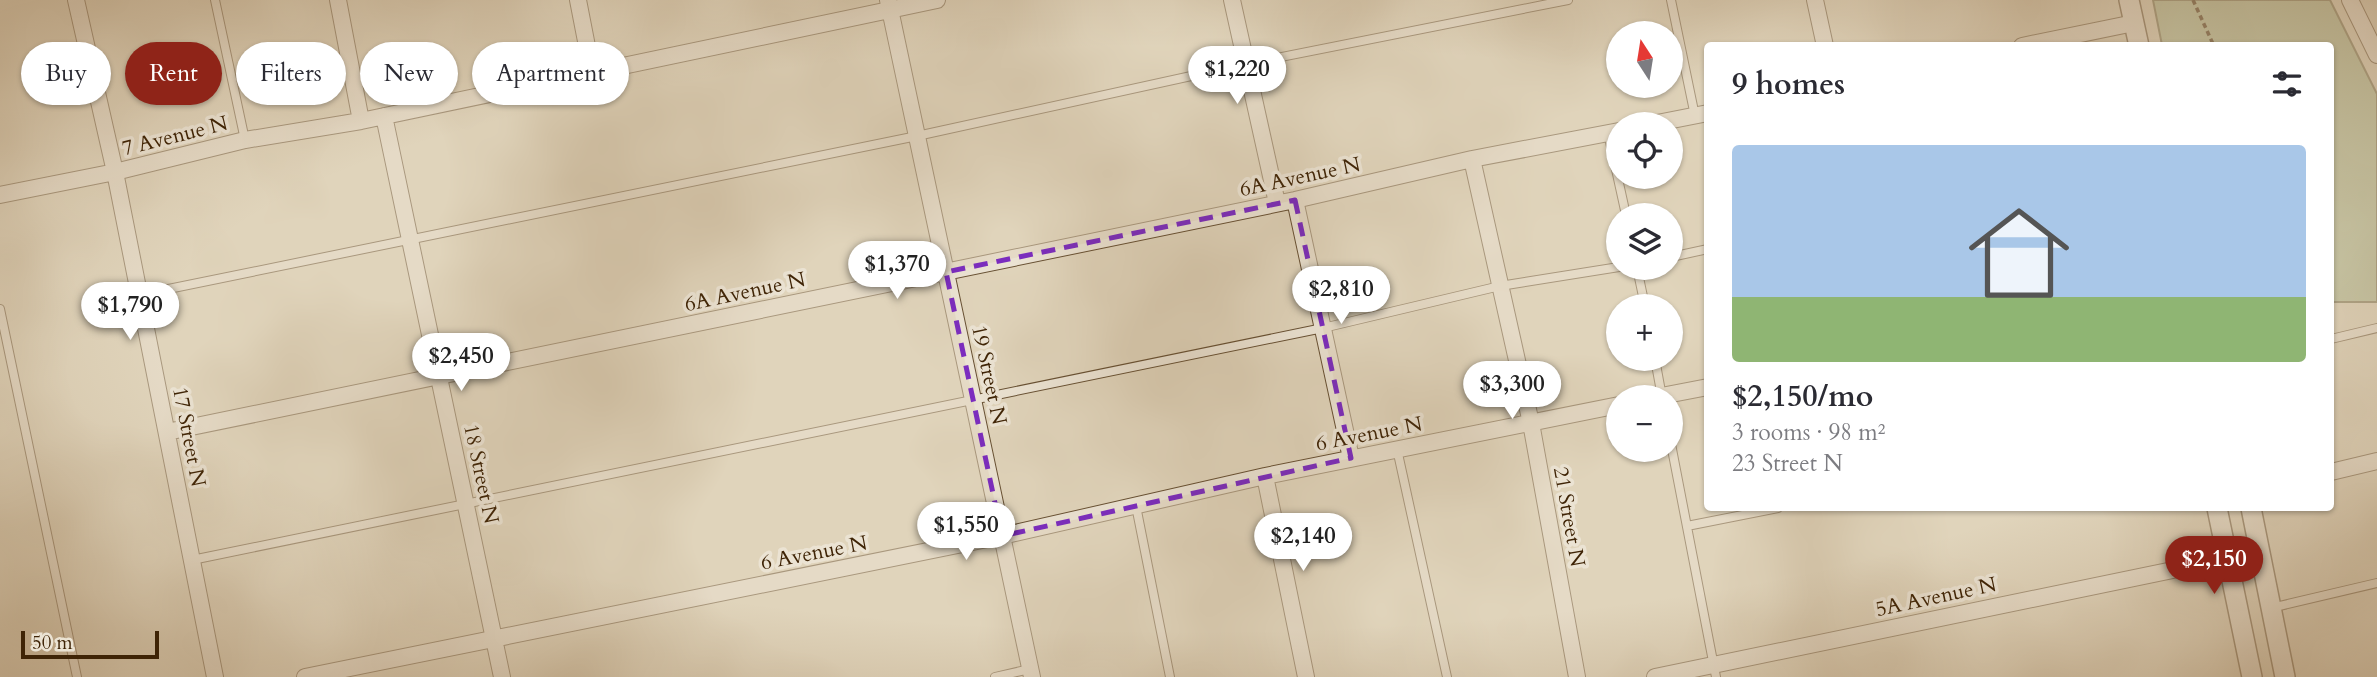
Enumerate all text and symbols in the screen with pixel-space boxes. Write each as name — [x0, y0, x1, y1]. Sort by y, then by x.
north arrow — [1606, 21, 1684, 98]
map controls — [1606, 21, 1683, 462]
chip: Buy — [21, 42, 111, 105]
chip: Rent — [125, 42, 222, 105]
chip: Filters — [236, 42, 346, 105]
chip: New — [360, 42, 458, 105]
chip: Apartment — [472, 42, 629, 105]
pin: $1,220 — [1180, 46, 1294, 106]
text: $1,220 — [1204, 53, 1270, 84]
text: 9 homes — [1732, 64, 1845, 105]
icon: filters — [2268, 65, 2306, 103]
street label: 7 Avenue N — [119, 109, 231, 163]
button: locate — [1606, 112, 1683, 189]
street label: 6A Avenue N — [1237, 150, 1363, 204]
icon: home — [1956, 190, 2082, 316]
button: layers — [1606, 203, 1683, 280]
pin: $1,370 — [840, 242, 954, 301]
text: $1,370 — [864, 248, 930, 279]
street label: 6A Avenue N — [682, 265, 808, 319]
pin: $2,810 — [1284, 266, 1398, 326]
text: $2,810 — [1308, 273, 1374, 304]
pin: $1,790 — [73, 282, 187, 342]
text: $1,790 — [97, 289, 163, 320]
button: + — [1606, 294, 1683, 371]
street label: 19 Street N — [964, 322, 1014, 428]
pin: $2,450 — [404, 334, 518, 393]
text: $2,450 — [428, 340, 494, 371]
pin: $3,300 — [1455, 362, 1569, 421]
text: $3,300 — [1479, 368, 1545, 399]
text: $2,150/mo — [1732, 376, 1873, 417]
street label: 17 Street N — [165, 385, 213, 490]
button: − — [1606, 385, 1683, 462]
street label: 6 Avenue N — [1313, 409, 1425, 459]
text: 3 rooms · 98 m² — [1732, 417, 1885, 448]
street label: 18 Street N — [456, 421, 506, 527]
text: 23 Street N — [1732, 448, 1843, 479]
street label: 21 Street N — [1546, 465, 1592, 569]
pin: $1,550 — [909, 503, 1023, 562]
text: $1,550 — [933, 509, 999, 540]
pin: $2,140 — [1246, 514, 1360, 573]
text: $2,140 — [1270, 520, 1336, 551]
street label: 6 Avenue N — [758, 528, 870, 578]
pin: $2,150 — [2157, 536, 2271, 596]
text: $2,150 — [2181, 543, 2247, 574]
street label: 5A Avenue N — [1873, 570, 1999, 624]
scale bar — [21, 628, 159, 660]
text: 50 m — [32, 630, 73, 656]

